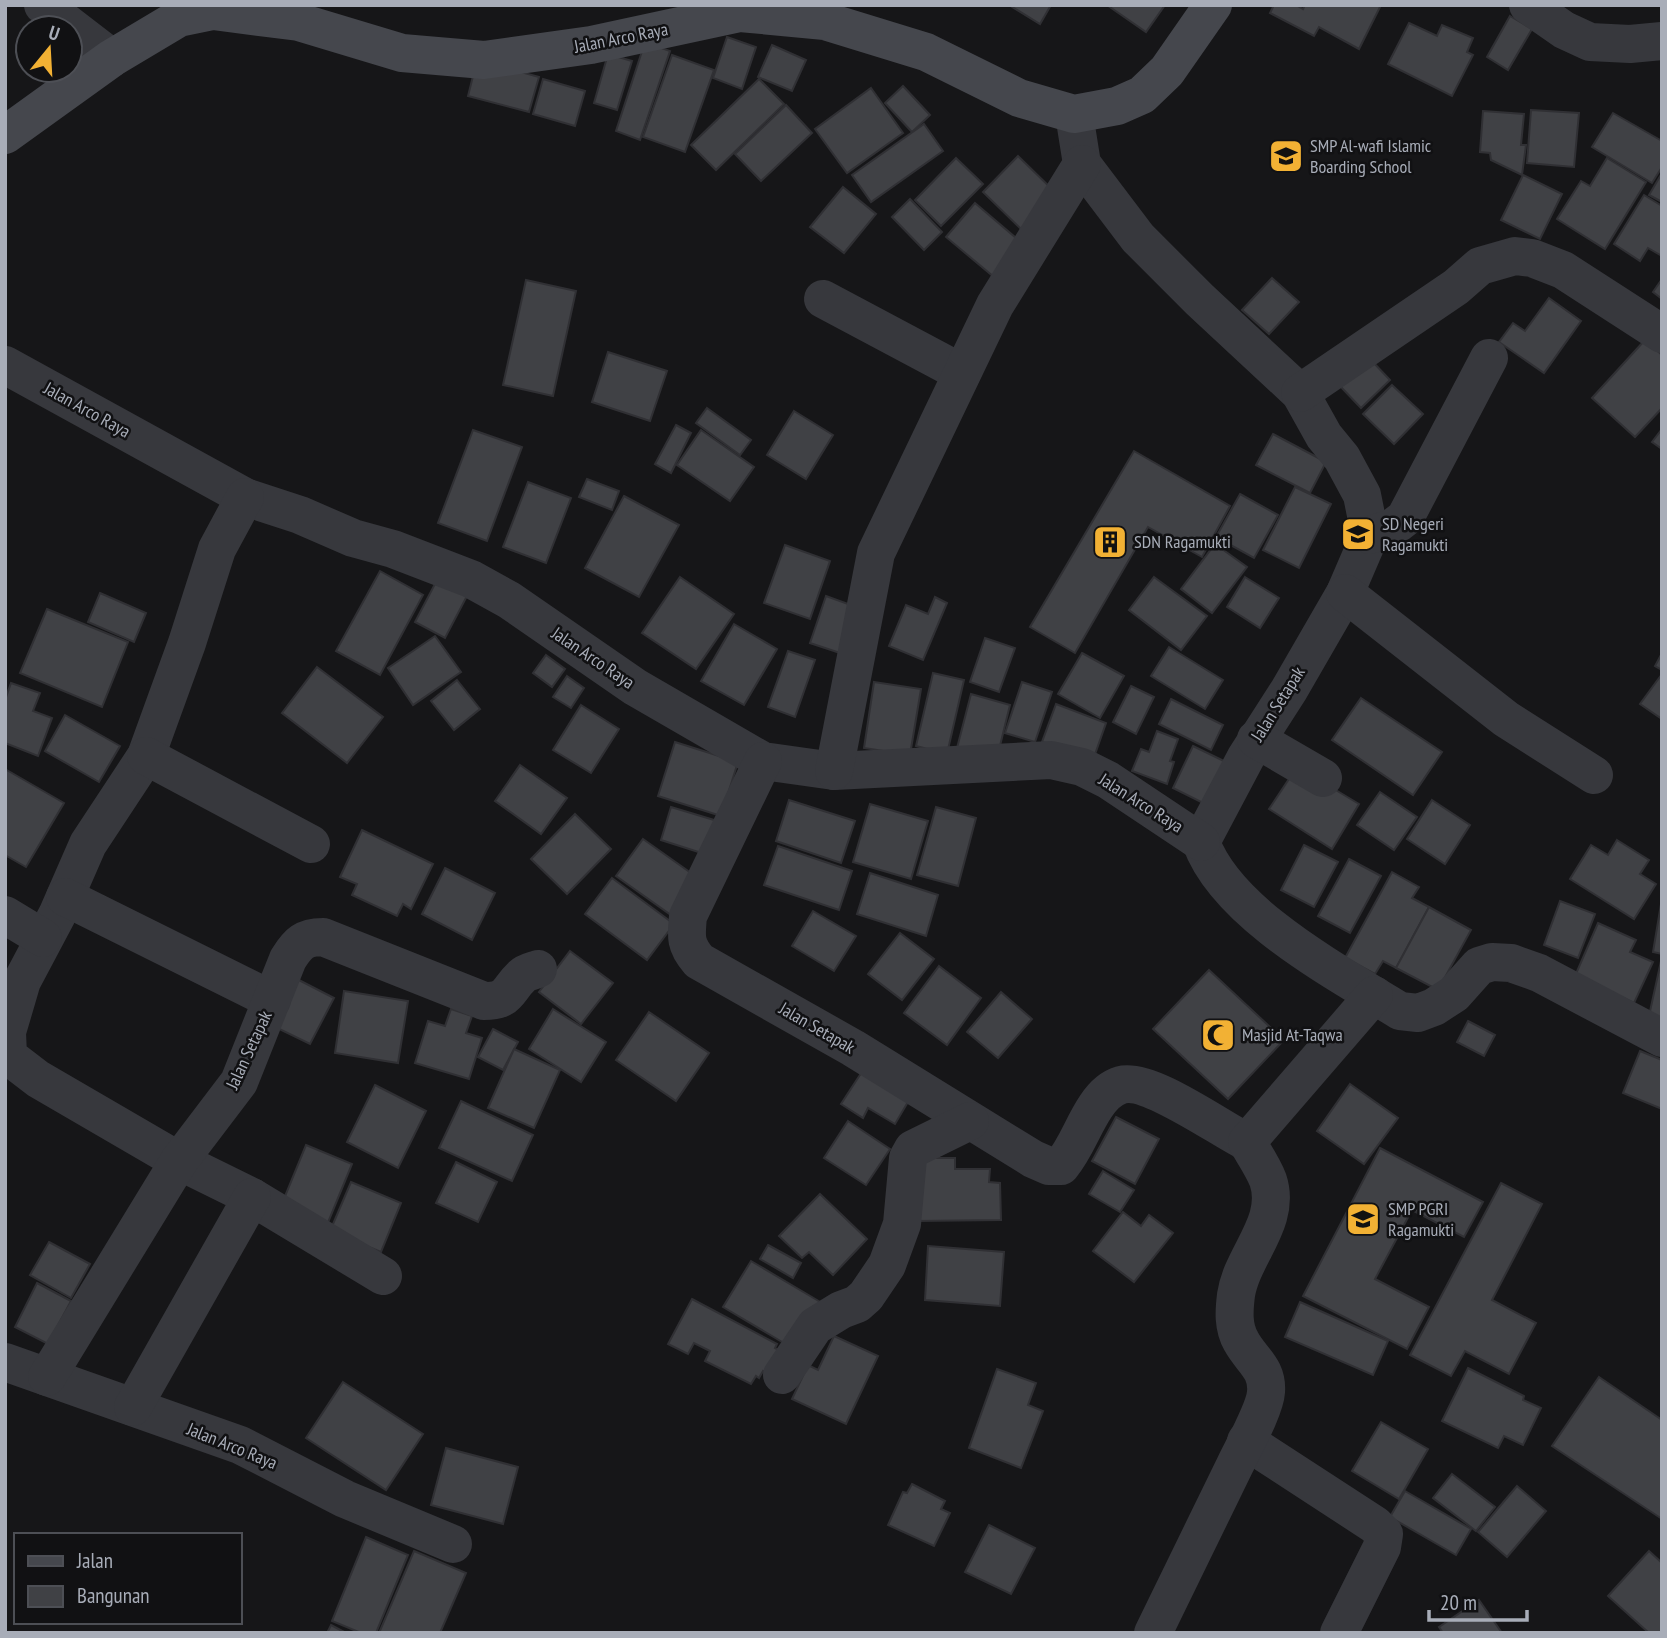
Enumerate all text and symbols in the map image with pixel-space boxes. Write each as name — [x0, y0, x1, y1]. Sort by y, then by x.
north arrow — [14, 14, 84, 84]
street label: Jalan Arco Raya — [571, 17, 670, 58]
text: U — [46, 20, 63, 46]
place label: SMP Al-wafi Islamic Boarding School — [1310, 134, 1432, 178]
school or university icon: SMP Al-wafi Islamic Boarding School — [1267, 137, 1305, 175]
street label: Jalan Arco Raya — [39, 376, 134, 443]
place label: SD Negeri Ragamukti — [1382, 512, 1448, 556]
school or university icon: SD Negeri Ragamukti — [1339, 515, 1377, 553]
building icon: SDN Ragamukti — [1091, 523, 1129, 561]
place label: SDN Ragamukti — [1134, 530, 1231, 553]
street label: Jalan Arco Raya — [547, 621, 639, 694]
street label: Jalan Setapak — [1245, 662, 1310, 746]
street label: Jalan Arco Raya — [1094, 767, 1188, 838]
street label: Jalan Setapak — [774, 996, 859, 1059]
street label: Jalan Setapak — [220, 1007, 277, 1094]
mosque icon: Masjid At-Taqwa — [1199, 1016, 1237, 1054]
place label: Masjid At-Taqwa — [1242, 1023, 1343, 1046]
place label: SMP PGRI Ragamukti — [1388, 1197, 1454, 1241]
school or university icon: SMP PGRI Ragamukti — [1344, 1200, 1382, 1238]
street label: Jalan Arco Raya — [183, 1417, 281, 1474]
legend — [14, 1533, 242, 1624]
text: Jalan — [76, 1547, 113, 1574]
scale bar — [1429, 1578, 1527, 1622]
text: Bangunan — [77, 1582, 150, 1609]
text: 20 m — [1440, 1589, 1477, 1616]

